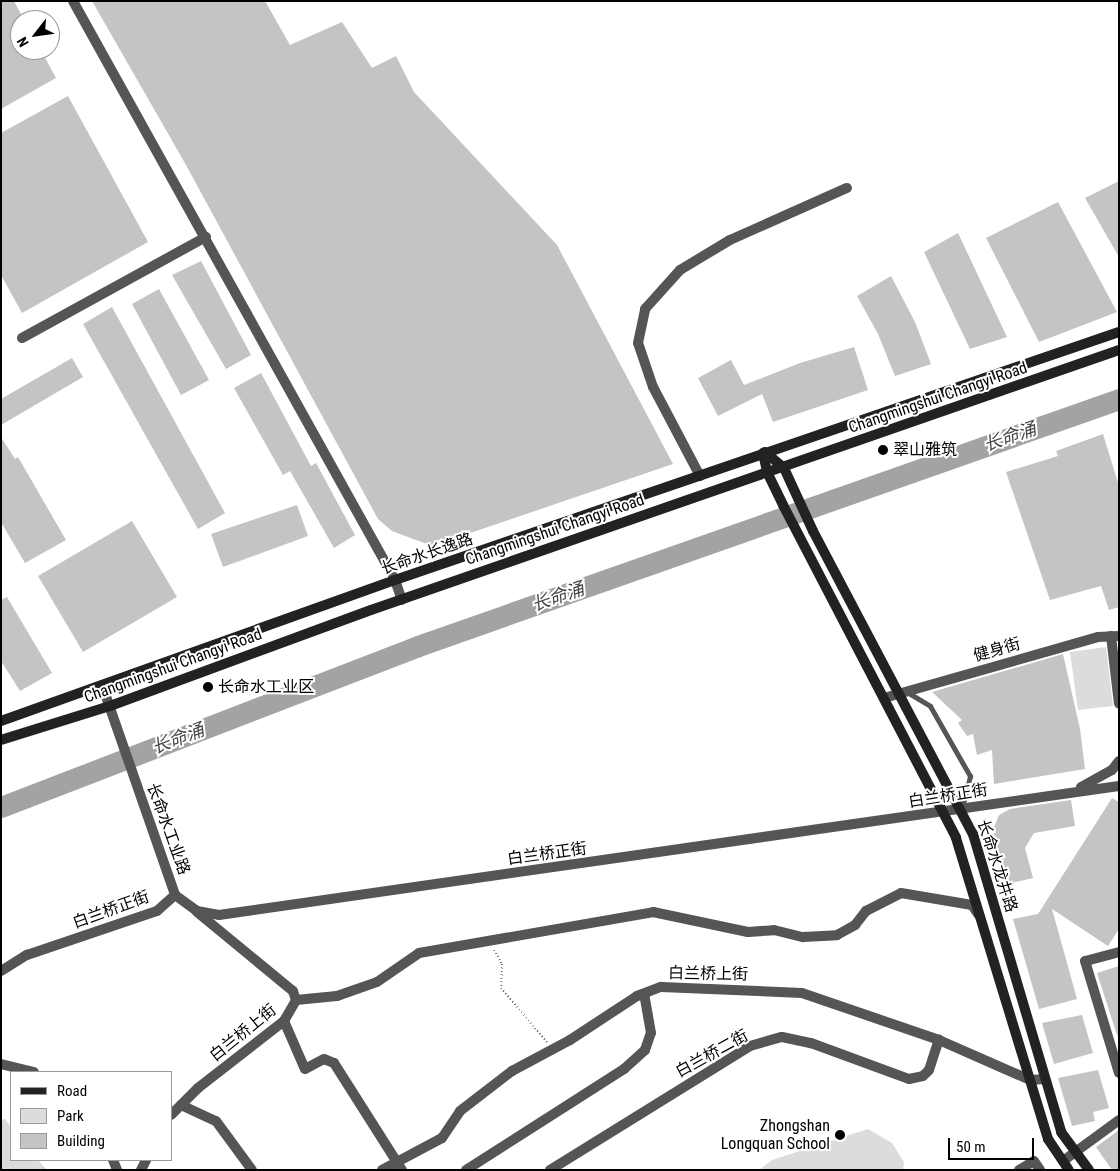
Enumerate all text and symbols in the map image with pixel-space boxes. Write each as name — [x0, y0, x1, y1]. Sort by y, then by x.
north arrow — [10, 10, 60, 60]
text: N — [14, 34, 32, 50]
street label: Changmingshui Changyi Road — [846, 358, 1030, 438]
water label: 长命涌 — [981, 418, 1039, 456]
place label: 翠山雅筑 — [893, 440, 957, 460]
marker: 翠山雅筑 — [877, 444, 889, 456]
street label: Changmingshui Changyi Road — [463, 490, 647, 570]
street label: 长命水长逸路 — [378, 529, 476, 579]
water label: 长命涌 — [529, 578, 587, 616]
street label: Changmingshui Changyi Road — [81, 625, 265, 707]
street label: 健身街 — [971, 634, 1023, 666]
place label: 长命水工业区 — [218, 677, 314, 697]
marker: 长命水工业区 — [202, 681, 214, 693]
water label: 长命涌 — [149, 719, 207, 759]
street label: 白兰桥正街 — [907, 780, 989, 812]
street label: 长命水工业路 — [143, 781, 193, 877]
street label: 长命水龙井路 — [973, 817, 1021, 915]
street label: 白兰桥正街 — [506, 839, 588, 869]
street label: 白兰桥正街 — [70, 887, 152, 933]
street label: 白兰桥上街 — [668, 964, 748, 984]
street label: 白兰桥上街 — [206, 1000, 280, 1066]
street label: 白兰桥二街 — [672, 1026, 752, 1082]
legend — [10, 1071, 172, 1161]
text: Road — [57, 1082, 87, 1100]
text: Park — [57, 1107, 84, 1125]
place label: Zhongshan Longquan School — [721, 1116, 830, 1154]
scale bar — [950, 1128, 1036, 1160]
marker: Zhongshan Longquan School — [834, 1129, 846, 1141]
text: Building — [57, 1132, 105, 1150]
text: 50 m — [956, 1138, 986, 1156]

